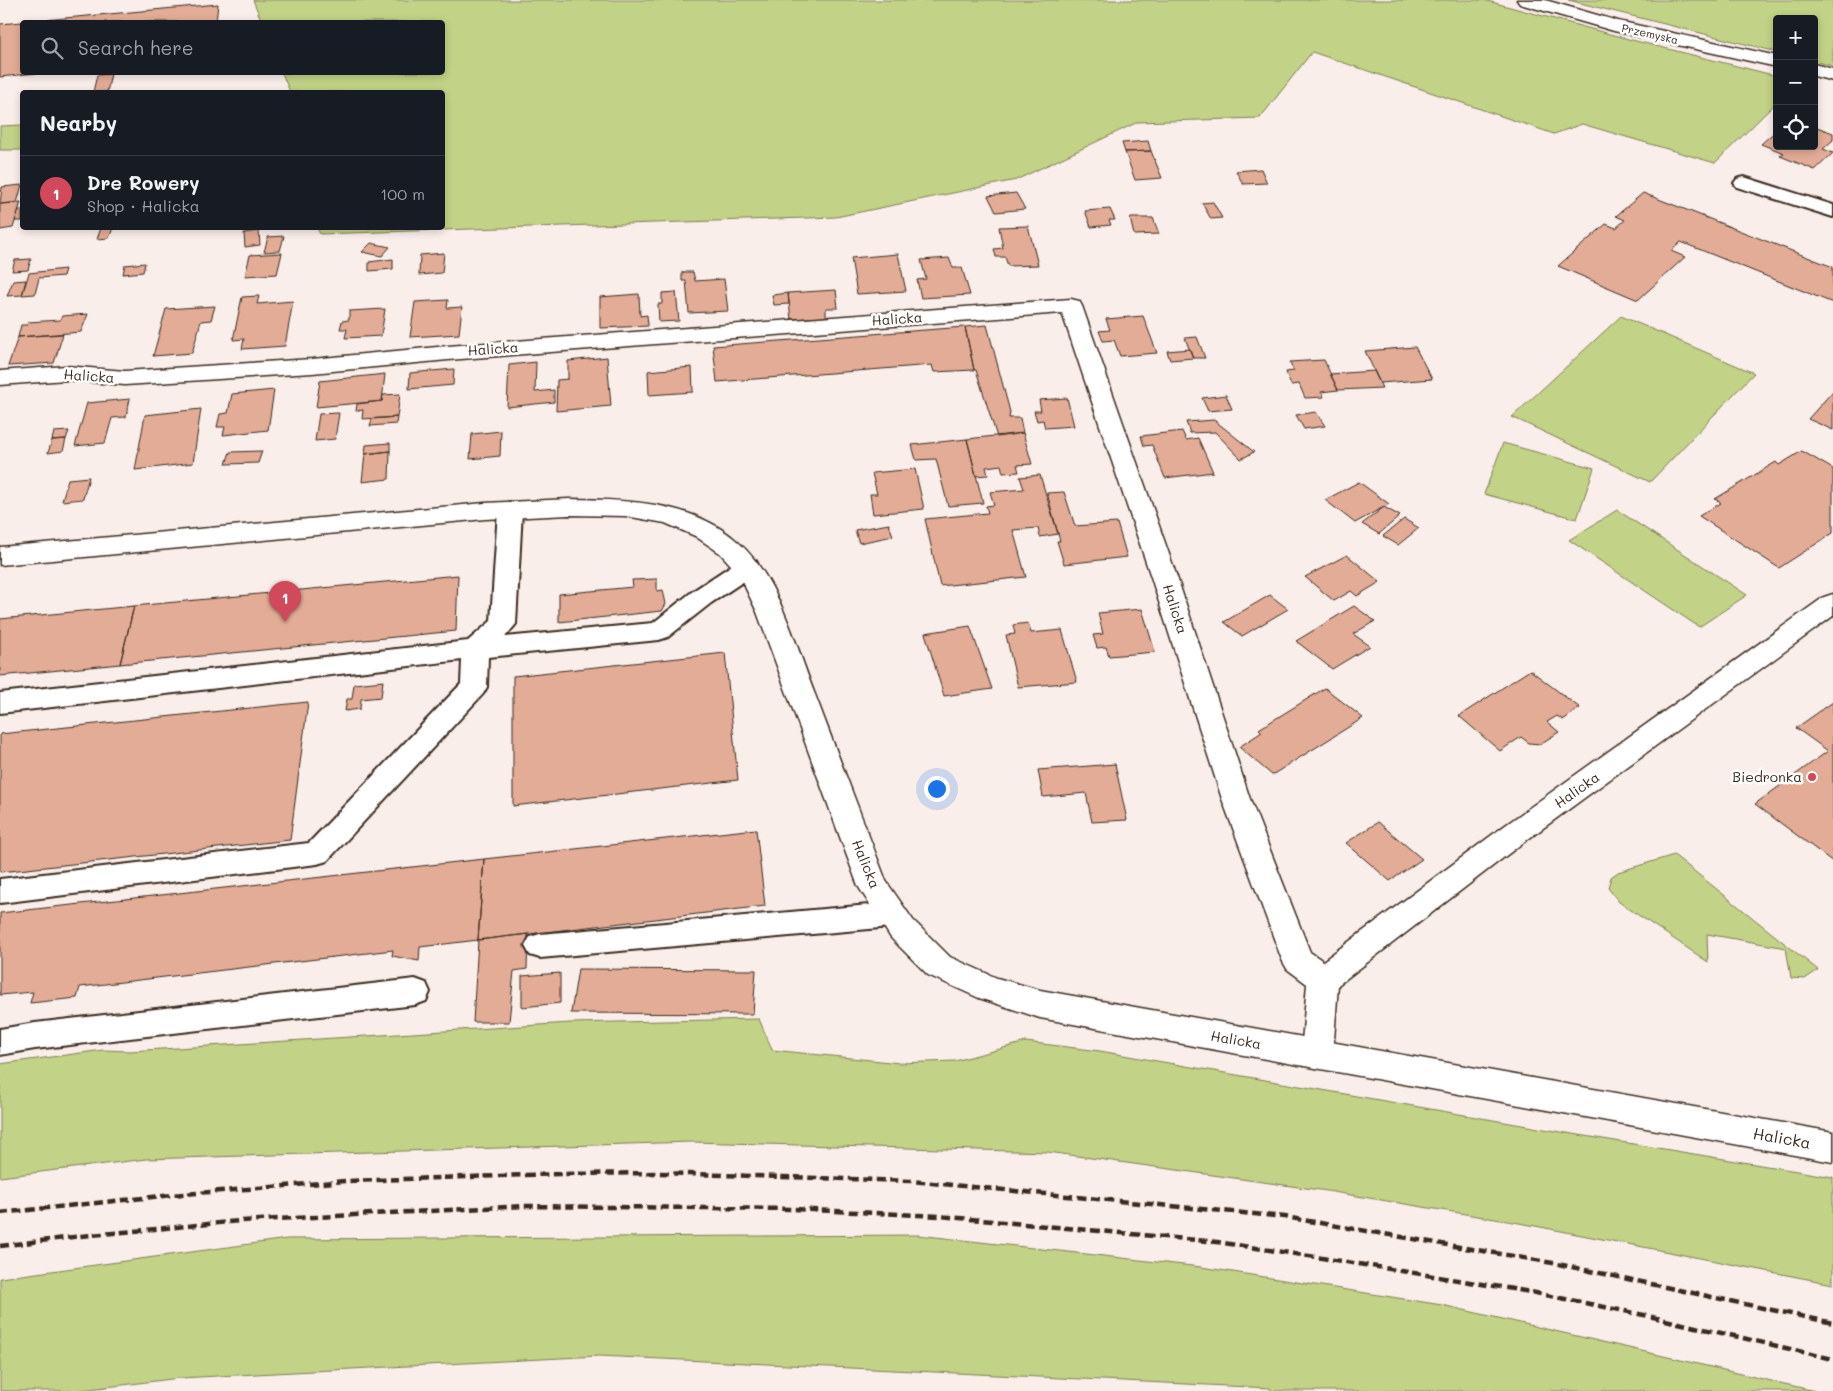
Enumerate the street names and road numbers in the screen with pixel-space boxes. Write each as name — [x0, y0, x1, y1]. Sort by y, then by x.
street label: Przemyska — [1620, 20, 1680, 47]
street label: Halicka — [871, 307, 923, 330]
street label: Halicka — [467, 337, 519, 360]
street label: Halicka — [63, 364, 115, 387]
street label: Halicka — [1159, 582, 1192, 636]
street label: Halicka — [1550, 767, 1603, 812]
street label: Halicka — [848, 837, 885, 891]
street label: Halicka — [1209, 1026, 1263, 1053]
street label: Halicka — [1752, 1122, 1813, 1153]

